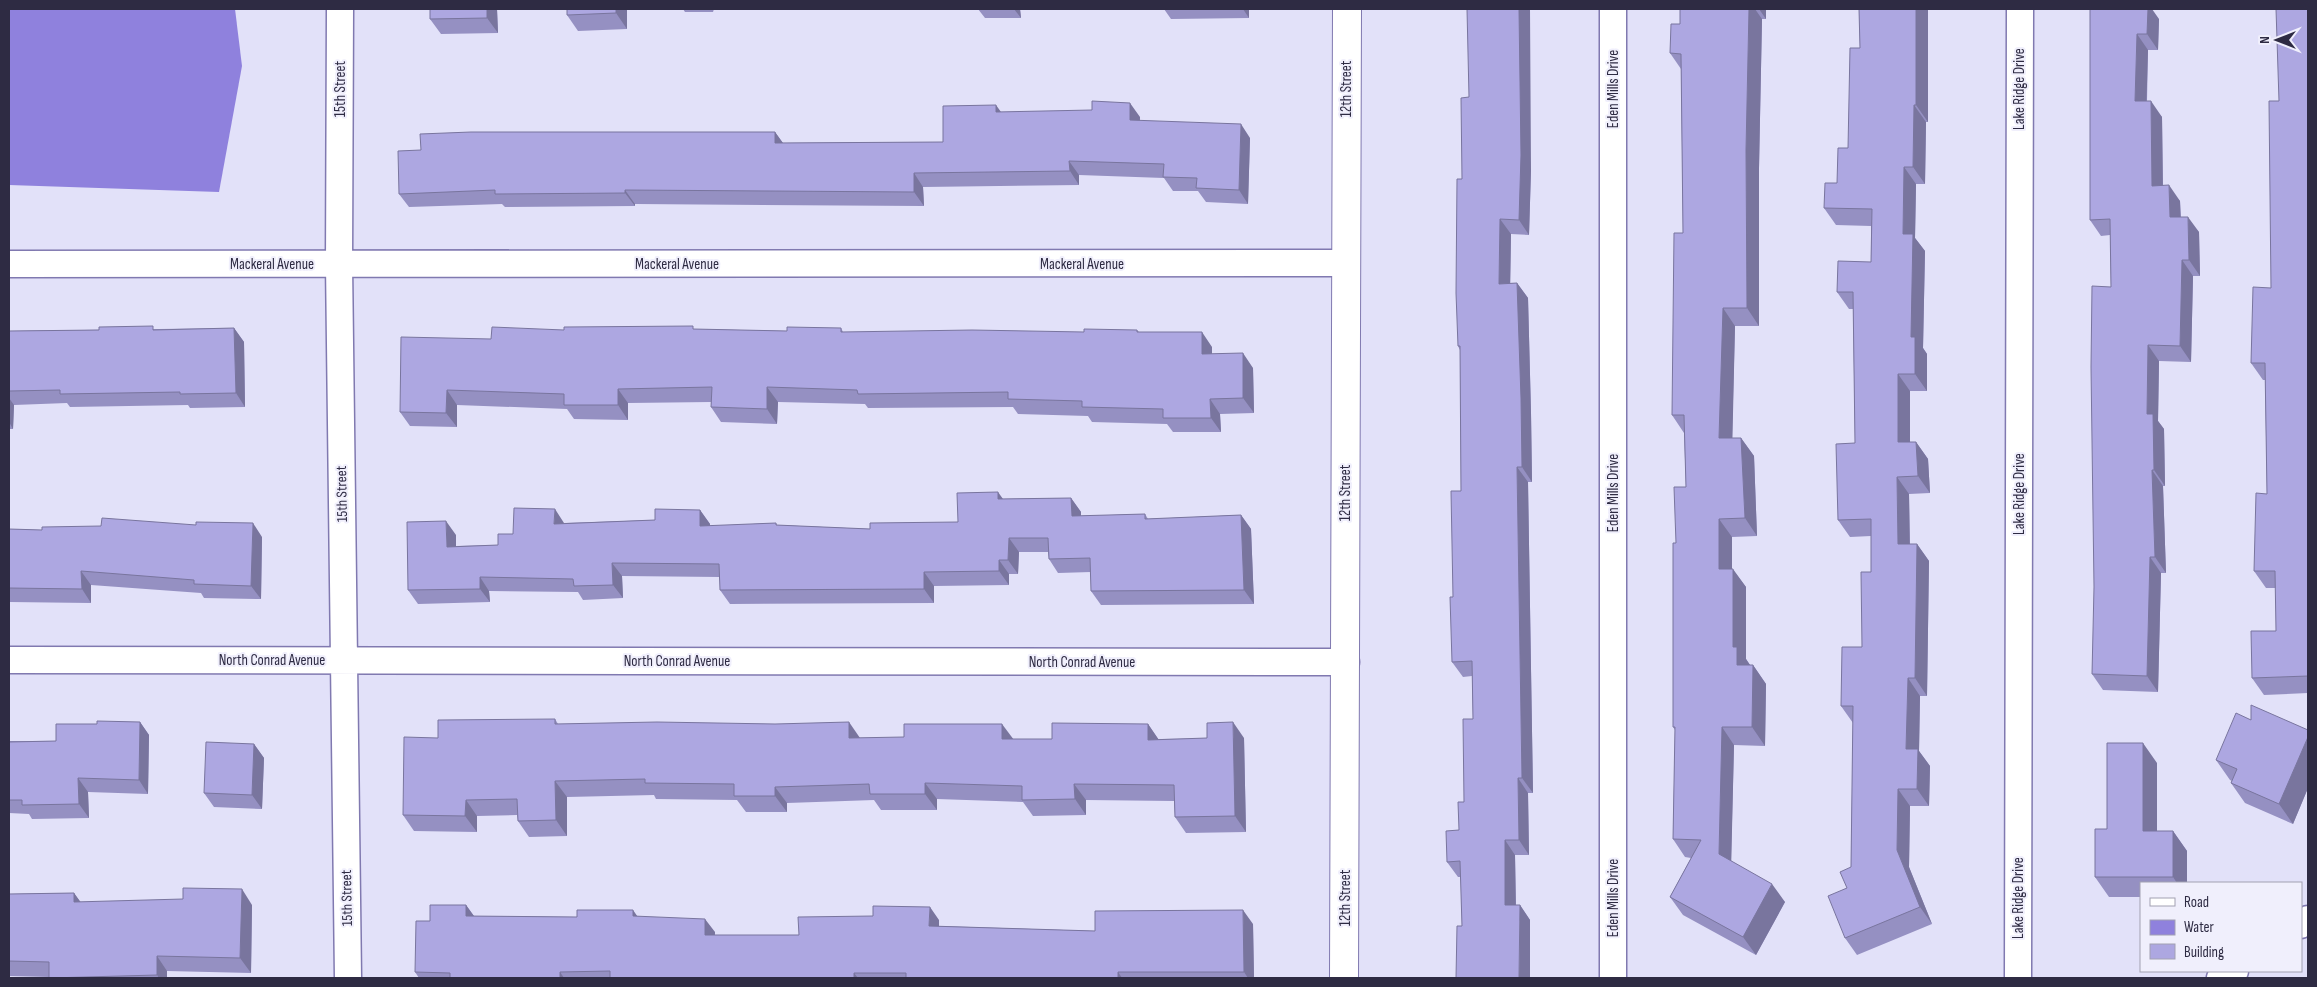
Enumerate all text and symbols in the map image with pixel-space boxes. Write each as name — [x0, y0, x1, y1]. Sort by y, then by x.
north arrow — [2252, 15, 2302, 65]
text: N — [2256, 36, 2273, 44]
street label: Lake Ridge Drive — [2010, 48, 2029, 130]
street label: Eden Mills Drive — [1604, 50, 1623, 128]
street label: 15th Street — [331, 60, 350, 117]
street label: 12th Street — [1337, 60, 1356, 117]
street label: Mackeral Avenue — [230, 255, 314, 274]
street label: Mackeral Avenue — [635, 255, 719, 274]
street label: Mackeral Avenue — [1040, 255, 1124, 274]
street label: Lake Ridge Drive — [2010, 453, 2029, 535]
street label: Eden Mills Drive — [1604, 454, 1623, 532]
street label: 12th Street — [1336, 464, 1355, 521]
street label: 15th Street — [332, 465, 352, 522]
street label: North Conrad Avenue — [219, 651, 325, 670]
street label: North Conrad Avenue — [624, 652, 730, 671]
street label: North Conrad Avenue — [1029, 653, 1135, 672]
street label: Lake Ridge Drive — [2009, 857, 2028, 939]
street label: Eden Mills Drive — [1604, 859, 1623, 937]
street label: 15th Street — [337, 869, 357, 926]
street label: 12th Street — [1336, 869, 1355, 926]
legend — [2140, 882, 2302, 972]
text: Road — [2184, 893, 2209, 912]
text: Water — [2184, 918, 2215, 937]
text: Building — [2184, 943, 2224, 962]

